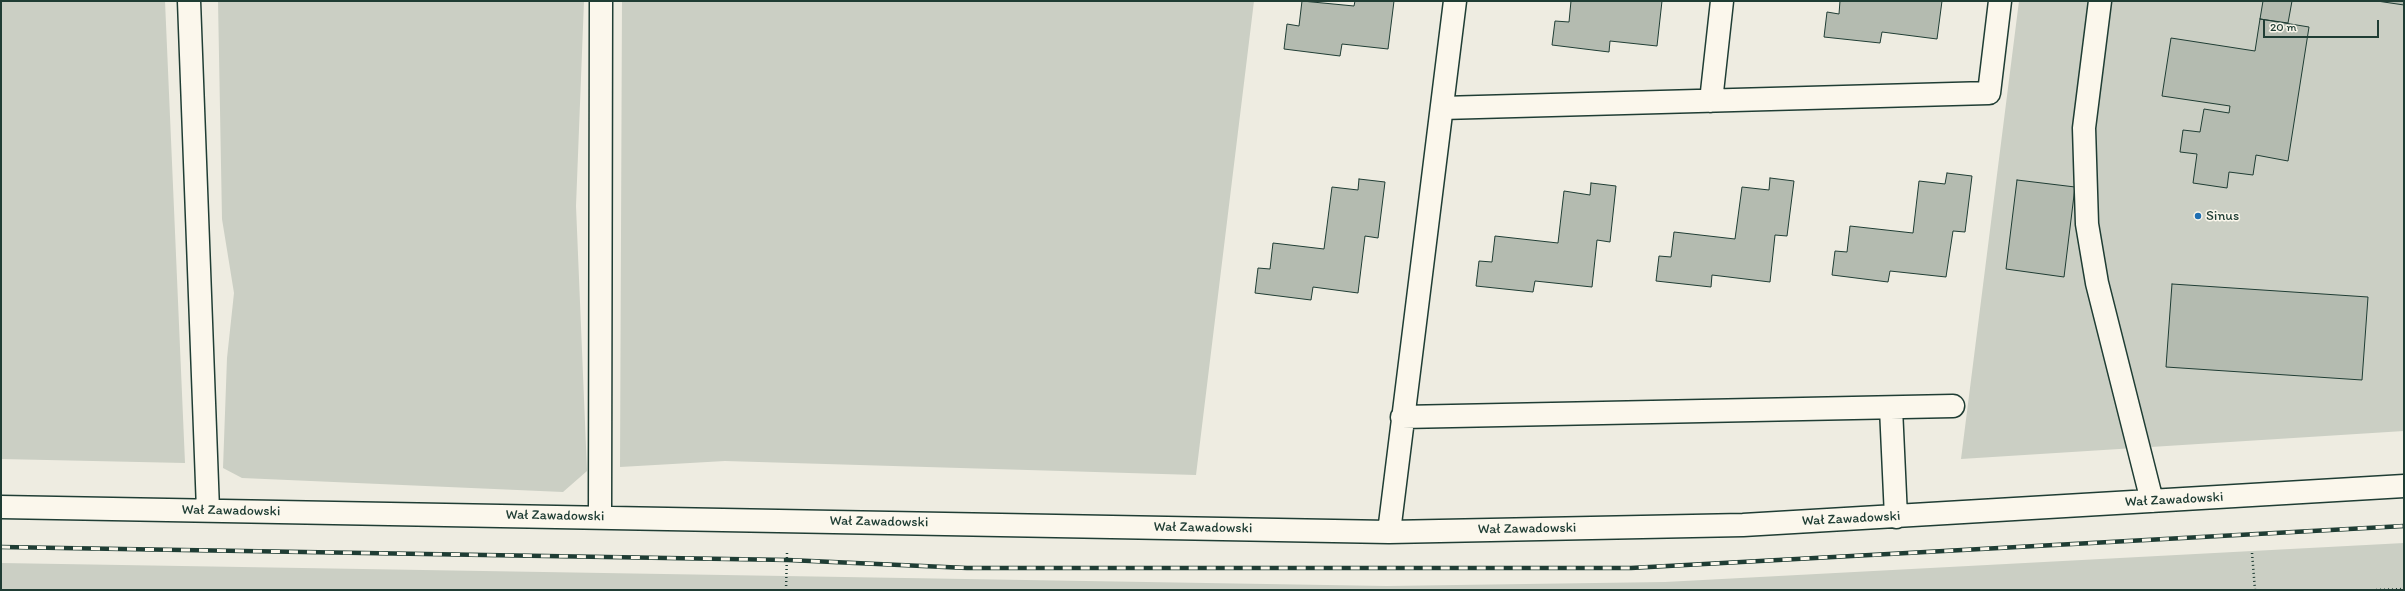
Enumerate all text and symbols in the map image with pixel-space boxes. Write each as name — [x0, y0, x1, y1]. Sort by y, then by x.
scale bar — [2265, 12, 2381, 38]
text: 20 m — [2270, 20, 2297, 34]
place label: Sinus — [2206, 208, 2239, 224]
marker: Sinus — [2193, 211, 2203, 221]
street label: Wał Zawadowski — [2124, 489, 2224, 511]
street label: Wał Zawadowski — [182, 502, 280, 520]
street label: Wał Zawadowski — [506, 507, 604, 525]
street label: Wał Zawadowski — [1801, 508, 1901, 530]
street label: Wał Zawadowski — [830, 513, 928, 531]
street label: Wał Zawadowski — [1154, 519, 1252, 537]
street label: Wał Zawadowski — [1478, 520, 1576, 538]

